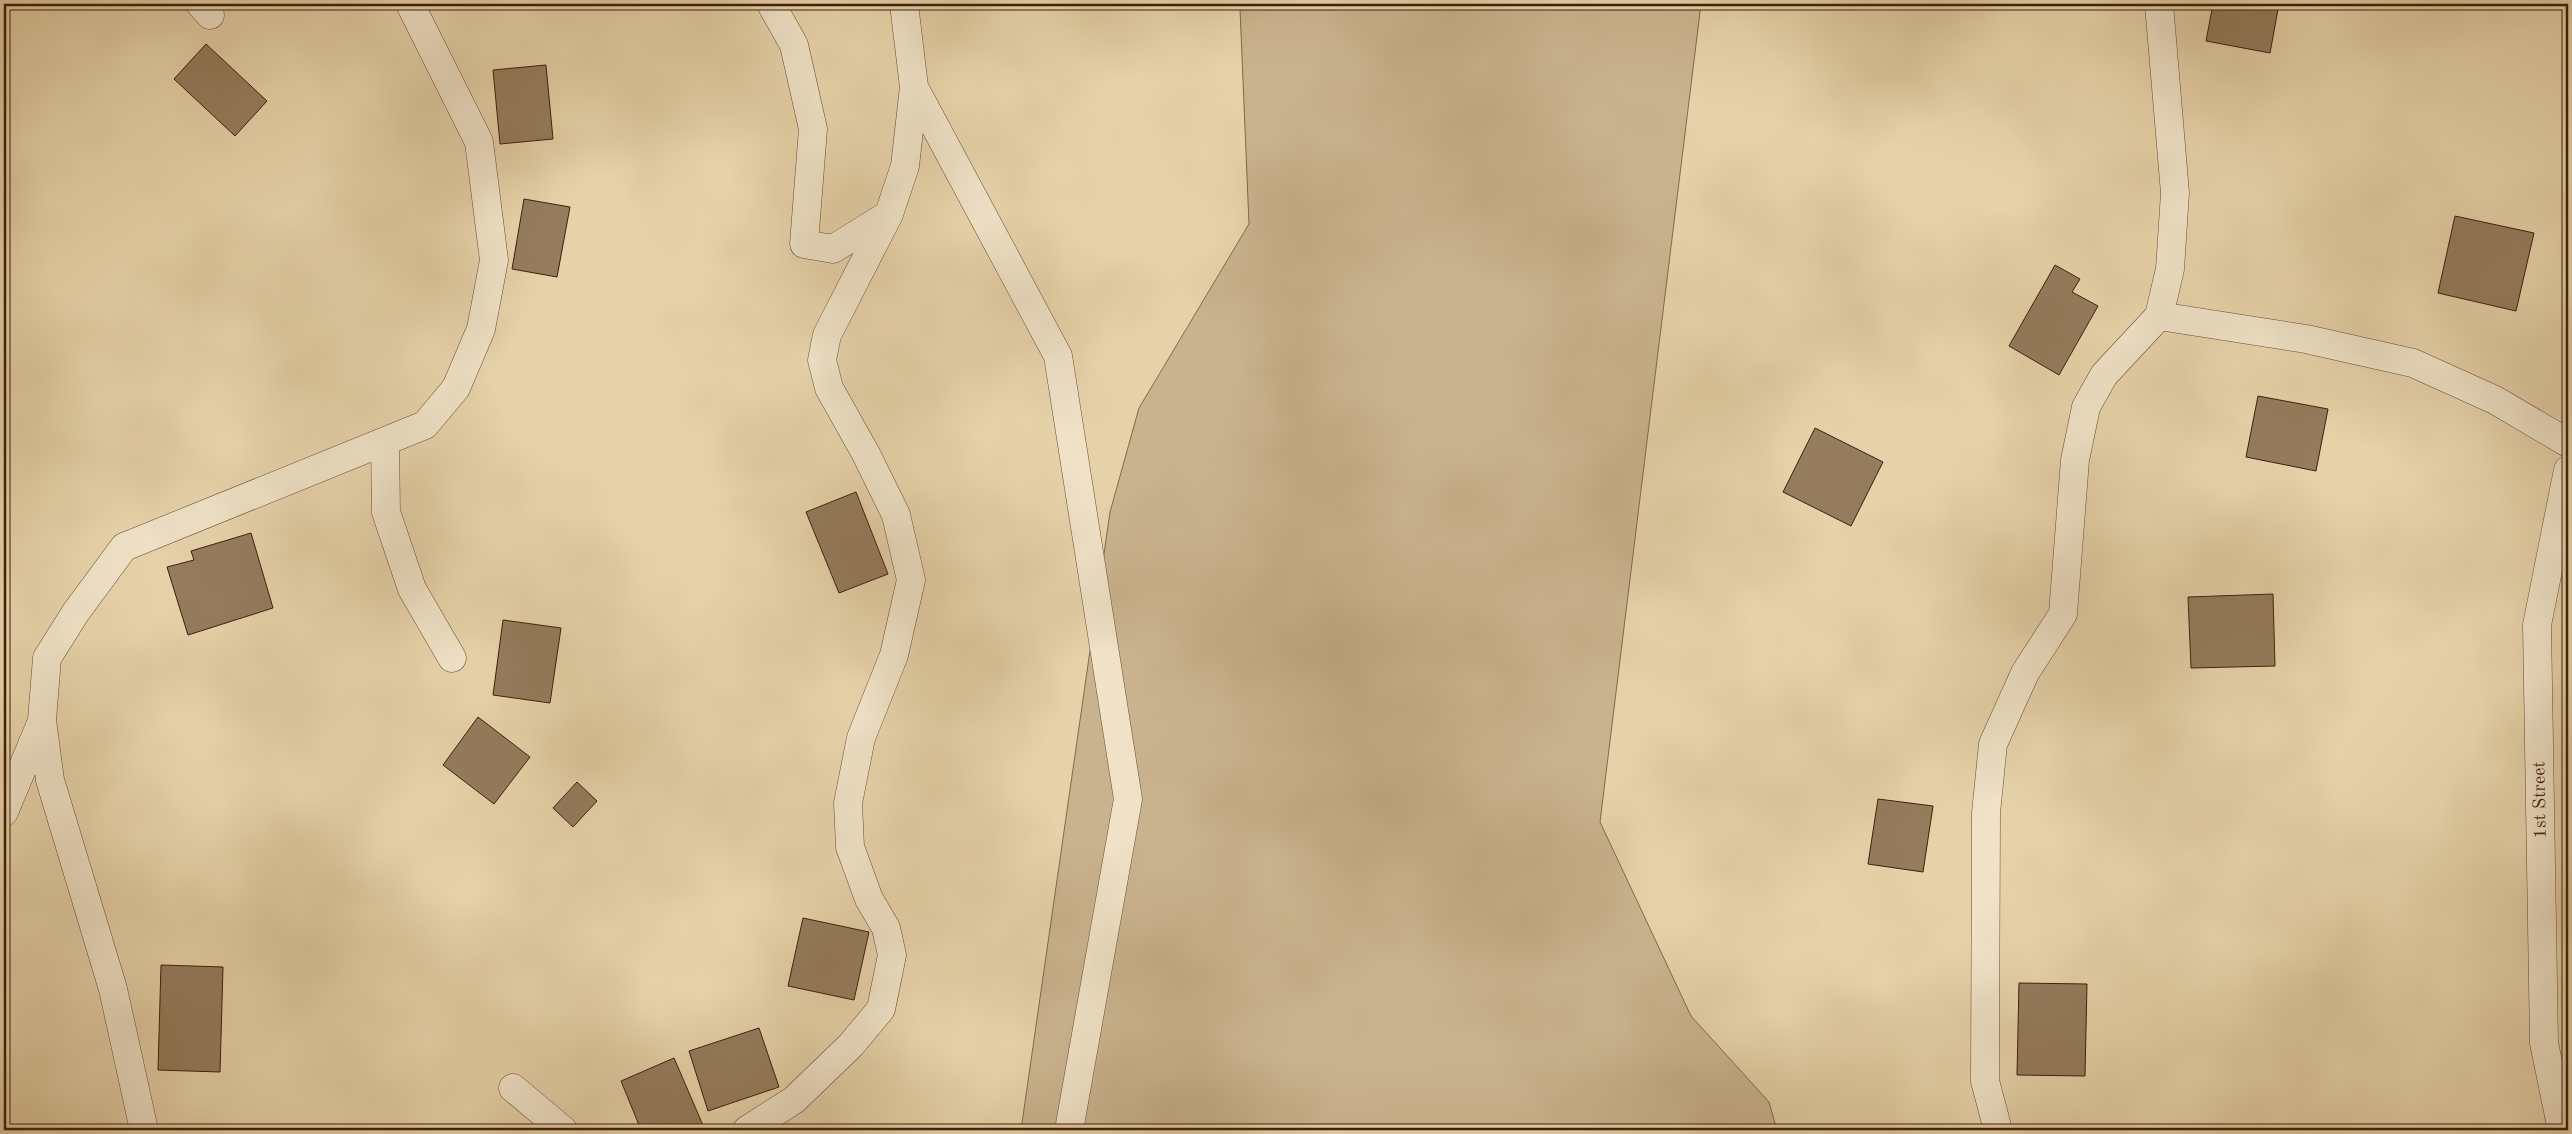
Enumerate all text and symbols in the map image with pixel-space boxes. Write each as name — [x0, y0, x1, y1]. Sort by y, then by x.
street label: 1st Street — [2530, 761, 2550, 839]

